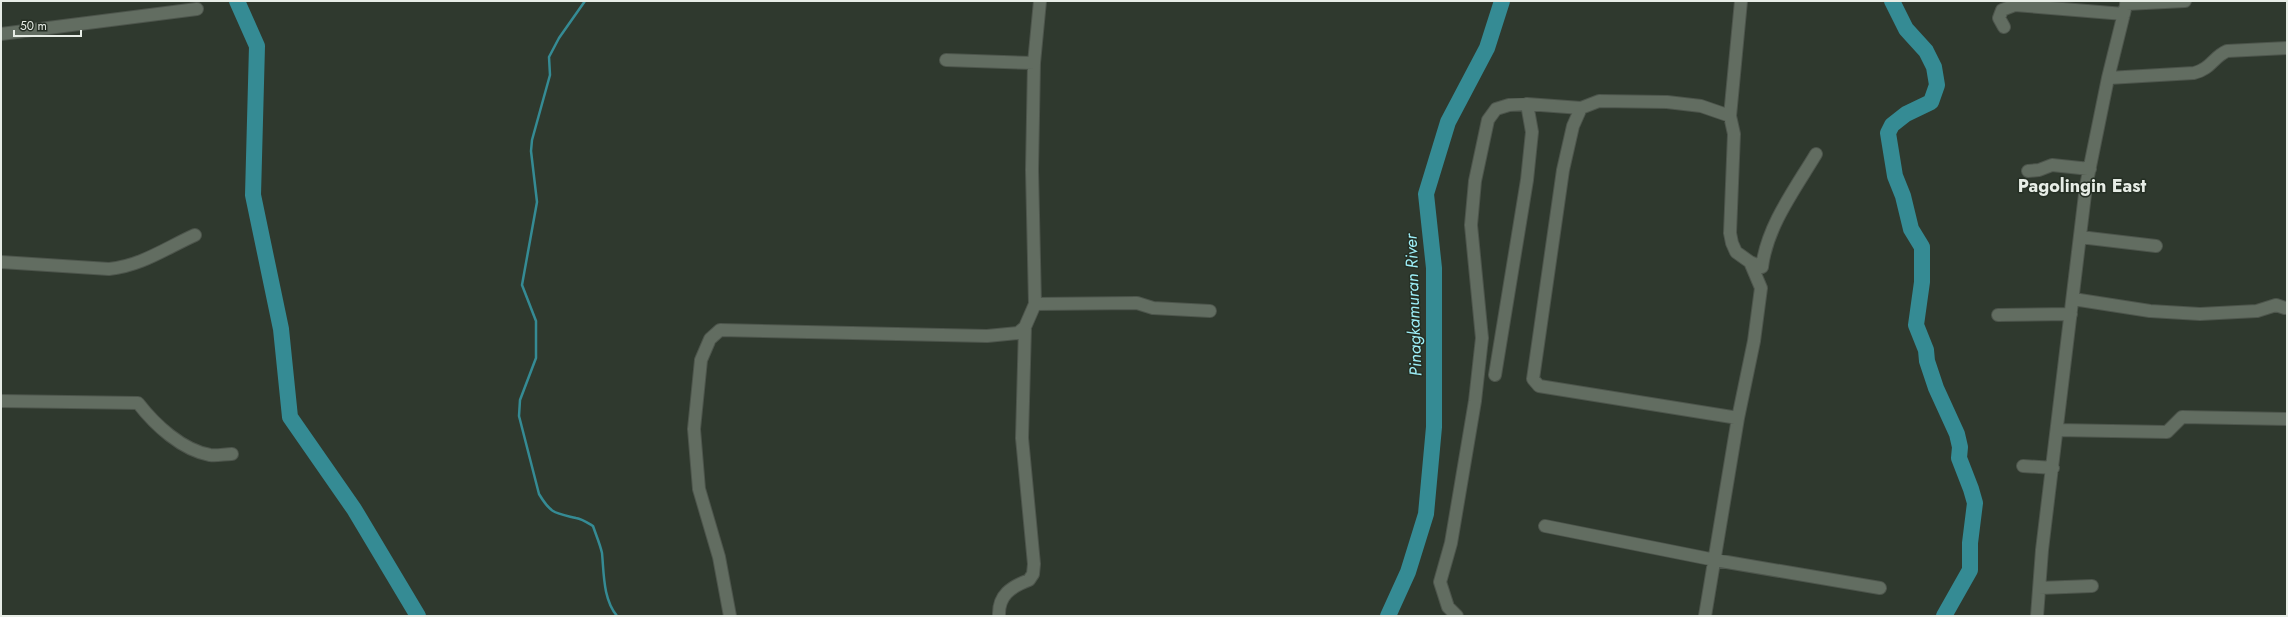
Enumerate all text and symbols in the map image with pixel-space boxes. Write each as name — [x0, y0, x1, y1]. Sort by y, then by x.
scale bar — [14, 12, 81, 38]
text: 50 m — [20, 17, 47, 35]
district label: Pagolingin East — [2018, 173, 2146, 199]
water label: Pinagkamuran River — [1398, 232, 1427, 377]

